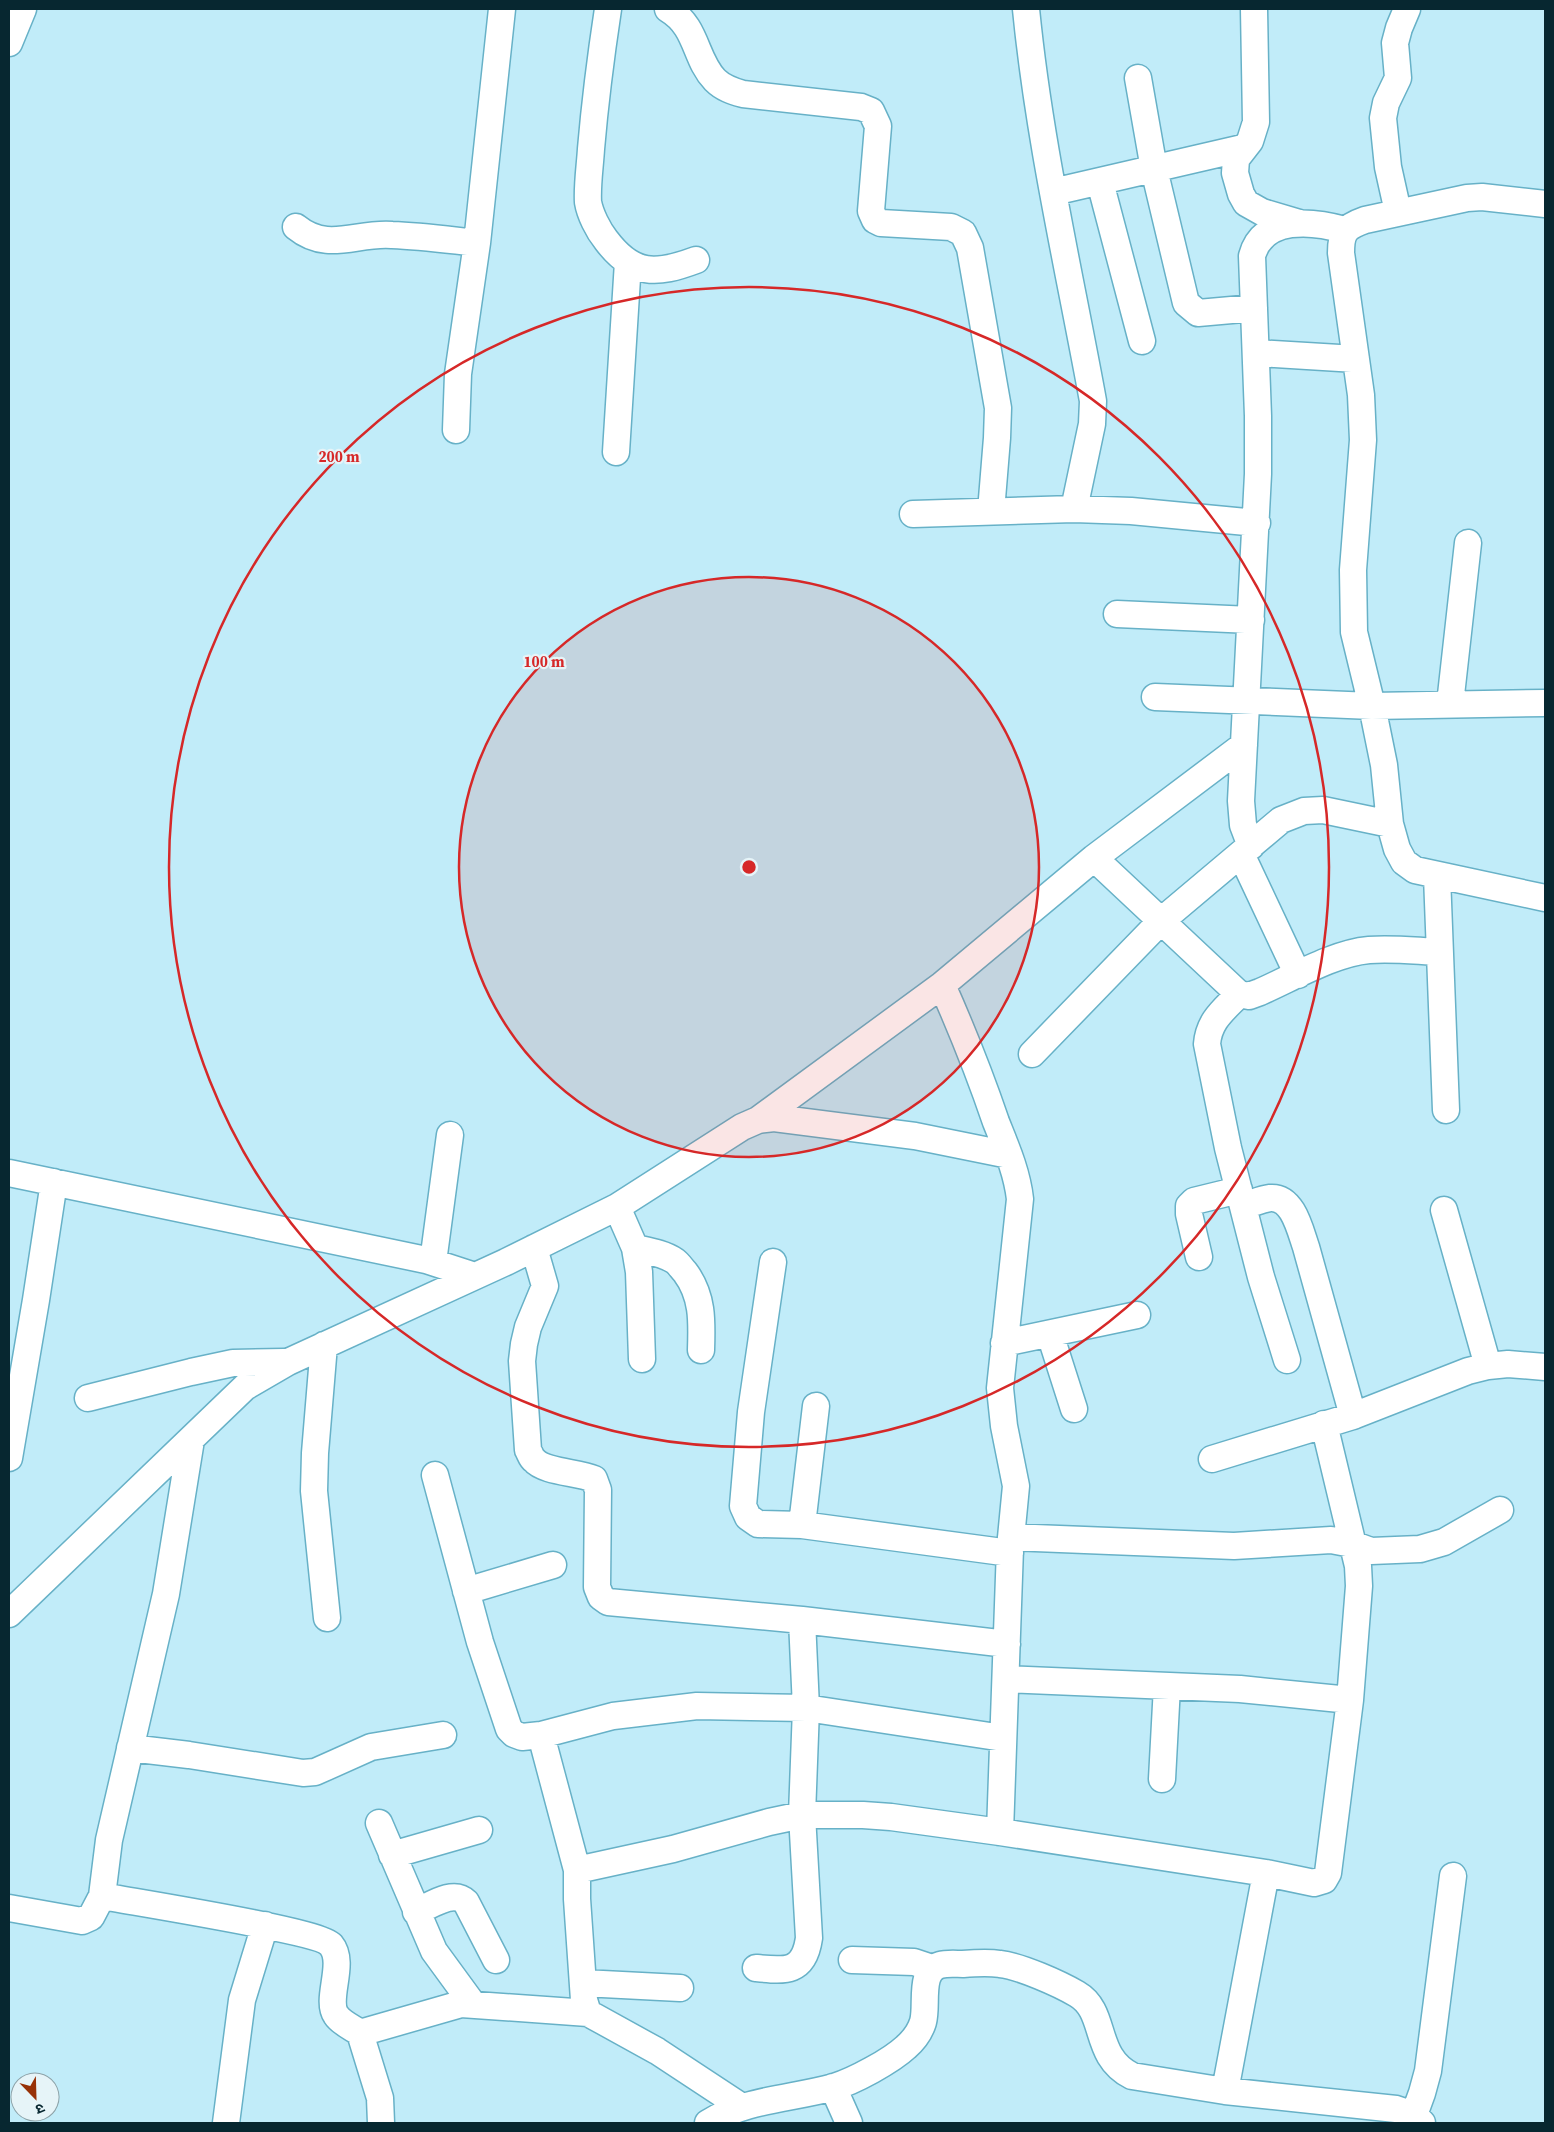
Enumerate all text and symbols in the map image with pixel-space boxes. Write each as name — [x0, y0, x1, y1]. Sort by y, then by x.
text: 200 m — [318, 446, 360, 467]
text: 100 m — [523, 651, 565, 672]
centre of rings — [740, 858, 758, 876]
north arrow — [10, 2072, 60, 2122]
text: उ — [32, 2098, 48, 2120]

